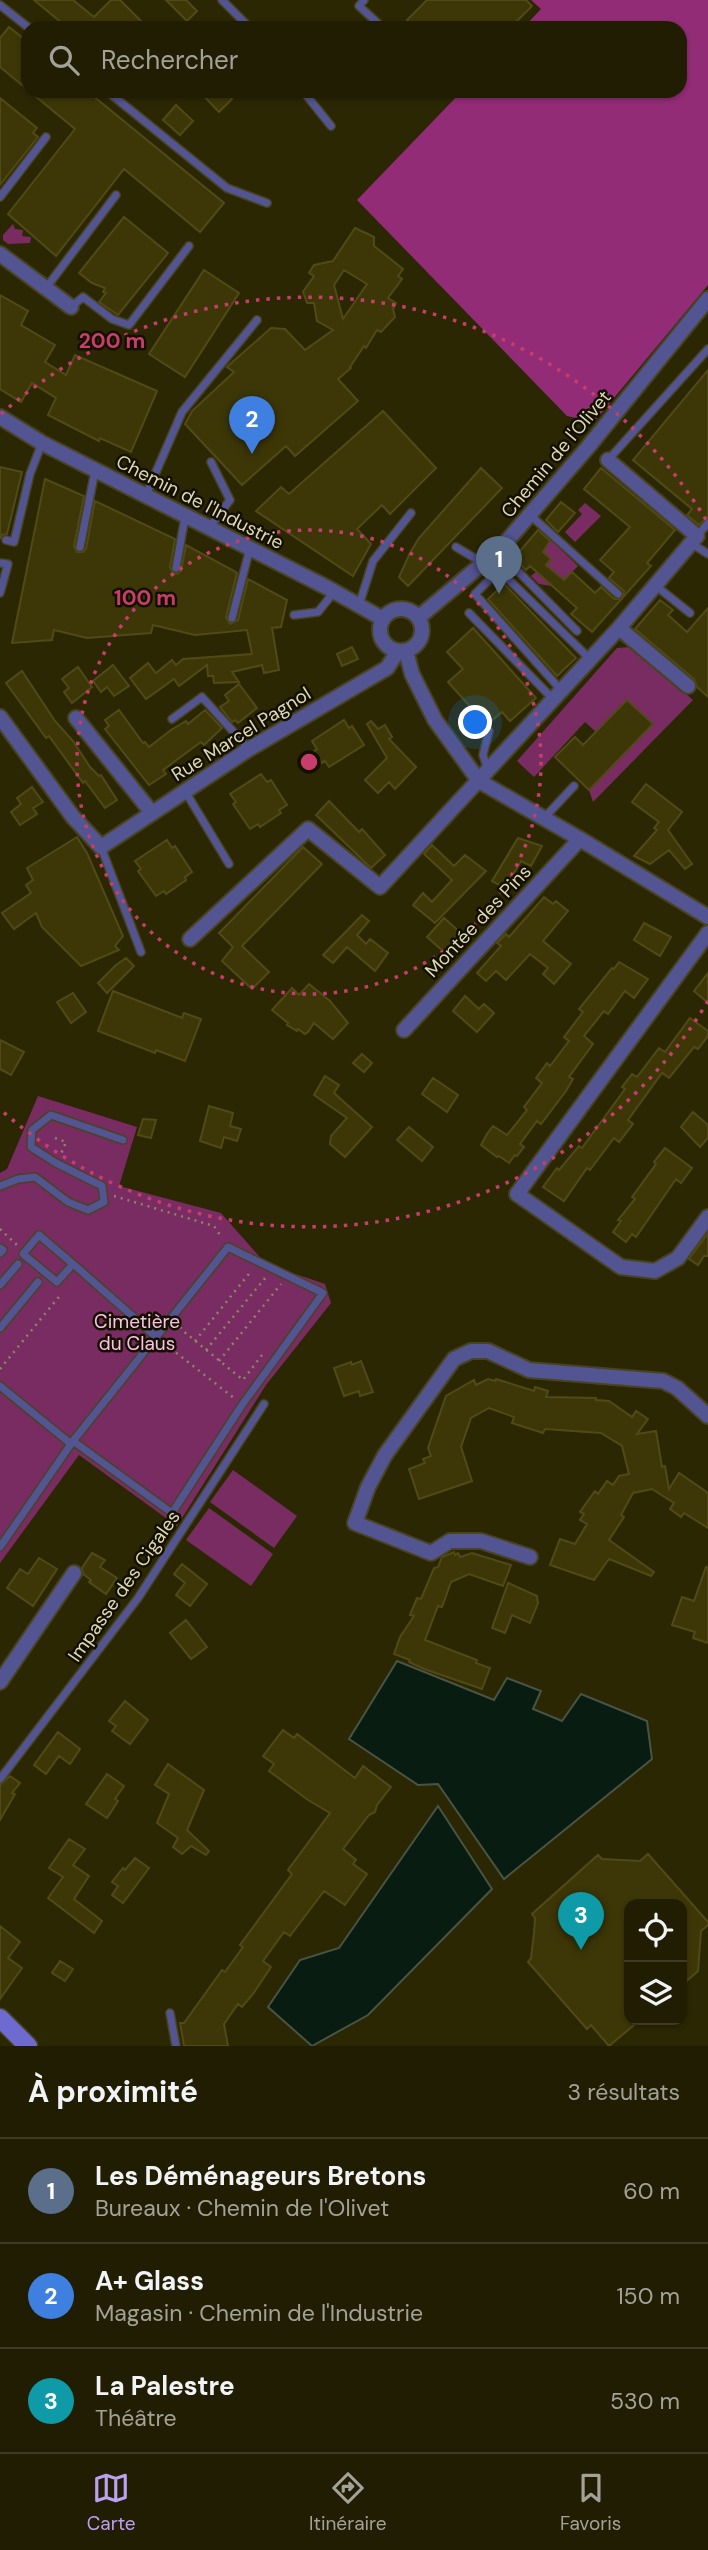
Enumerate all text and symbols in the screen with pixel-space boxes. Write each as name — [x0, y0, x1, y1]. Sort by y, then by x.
search box — [21, 21, 687, 98]
icon: search — [45, 41, 83, 79]
text: Rechercher — [101, 43, 238, 77]
text: 200 m — [79, 327, 145, 355]
street label: Chemin de l'Olivet — [495, 385, 617, 523]
pin: 2 — [229, 396, 275, 454]
street label: Chemin de l'Industrie — [112, 449, 288, 555]
pin: 1 — [476, 536, 522, 594]
text: 100 m — [114, 584, 176, 612]
street label: Rue Marcel Pagnol — [167, 681, 315, 787]
your location — [458, 705, 492, 739]
centre of rings — [297, 750, 321, 774]
street label: Montée des Pins — [419, 859, 537, 983]
park label: Cimetière du Claus — [94, 1309, 180, 1356]
street label: Impasse des Cigales — [62, 1505, 186, 1667]
pin: 3 — [558, 1892, 604, 1950]
map controls — [624, 1899, 687, 2025]
button: locate — [624, 1899, 687, 1962]
button: layers — [624, 1962, 687, 2025]
text: À proximité — [28, 2072, 198, 2111]
text: 3 résultats — [568, 2077, 680, 2107]
text: Les Déménageurs Bretons — [95, 2159, 426, 2193]
text: 1 — [47, 2176, 55, 2206]
text: 60 m — [623, 2176, 680, 2206]
text: Bureaux · Chemin de l'Olivet — [95, 2193, 389, 2223]
text: A+ Glass — [95, 2264, 204, 2298]
text: 2 — [44, 2281, 58, 2311]
text: 150 m — [616, 2281, 680, 2311]
text: Magasin · Chemin de l'Industrie — [95, 2298, 423, 2328]
text: La Palestre — [95, 2369, 235, 2403]
text: 3 — [44, 2386, 58, 2416]
text: 530 m — [610, 2386, 680, 2416]
text: Théâtre — [95, 2403, 177, 2433]
tab: Carte — [87, 2469, 136, 2536]
tab: Itinéraire — [309, 2469, 387, 2536]
tab: Favoris — [560, 2469, 621, 2536]

